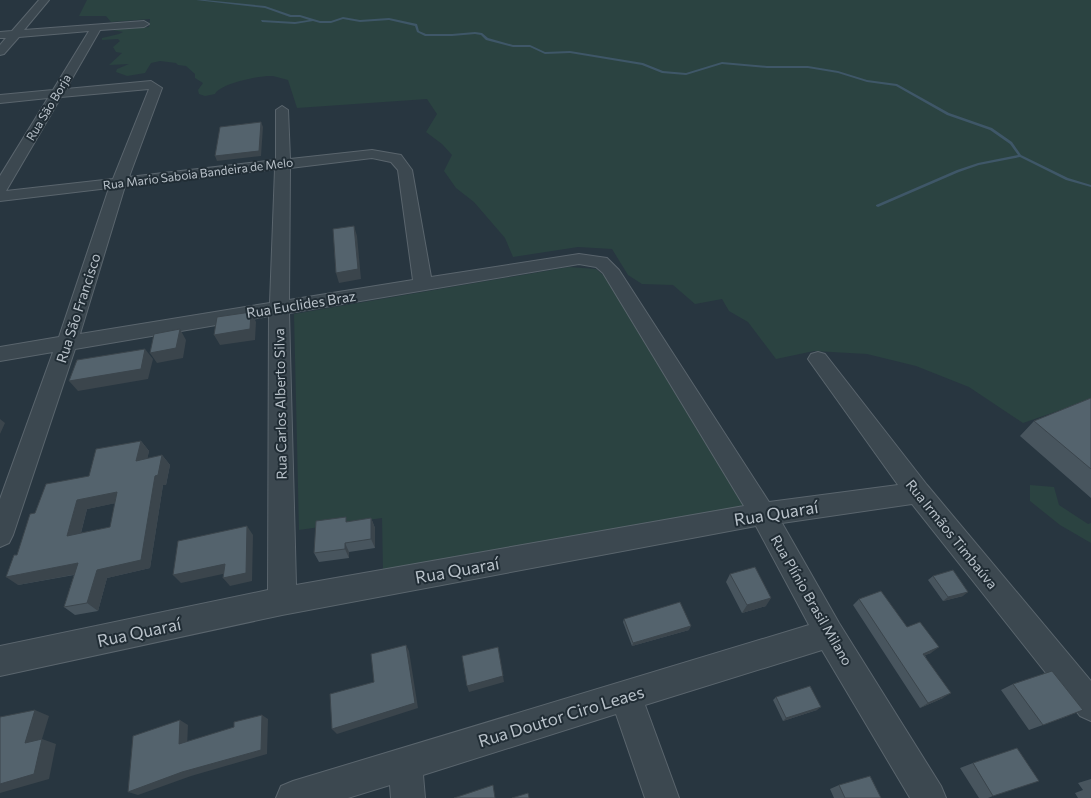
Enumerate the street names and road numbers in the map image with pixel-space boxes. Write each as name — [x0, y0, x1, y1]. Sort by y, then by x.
street label: Rua São Borja — [23, 71, 73, 143]
street label: Rua Mario Saboia Bandeira de Melo — [102, 154, 294, 192]
street label: Rua São Francisco — [52, 251, 104, 365]
street label: Rua Euclides Braz — [245, 287, 357, 321]
street label: Rua Carlos Alberto Silva — [270, 328, 290, 480]
street label: Rua Irmãos Timbaúva — [903, 476, 1001, 592]
street label: Rua Quaraí — [732, 496, 820, 530]
street label: Rua Plínio Brasil Milano — [768, 532, 856, 668]
street label: Rua Quaraí — [413, 552, 501, 588]
street label: Rua Quaraí — [95, 613, 183, 651]
street label: Rua Doutor Ciro Leaes — [476, 681, 646, 751]

